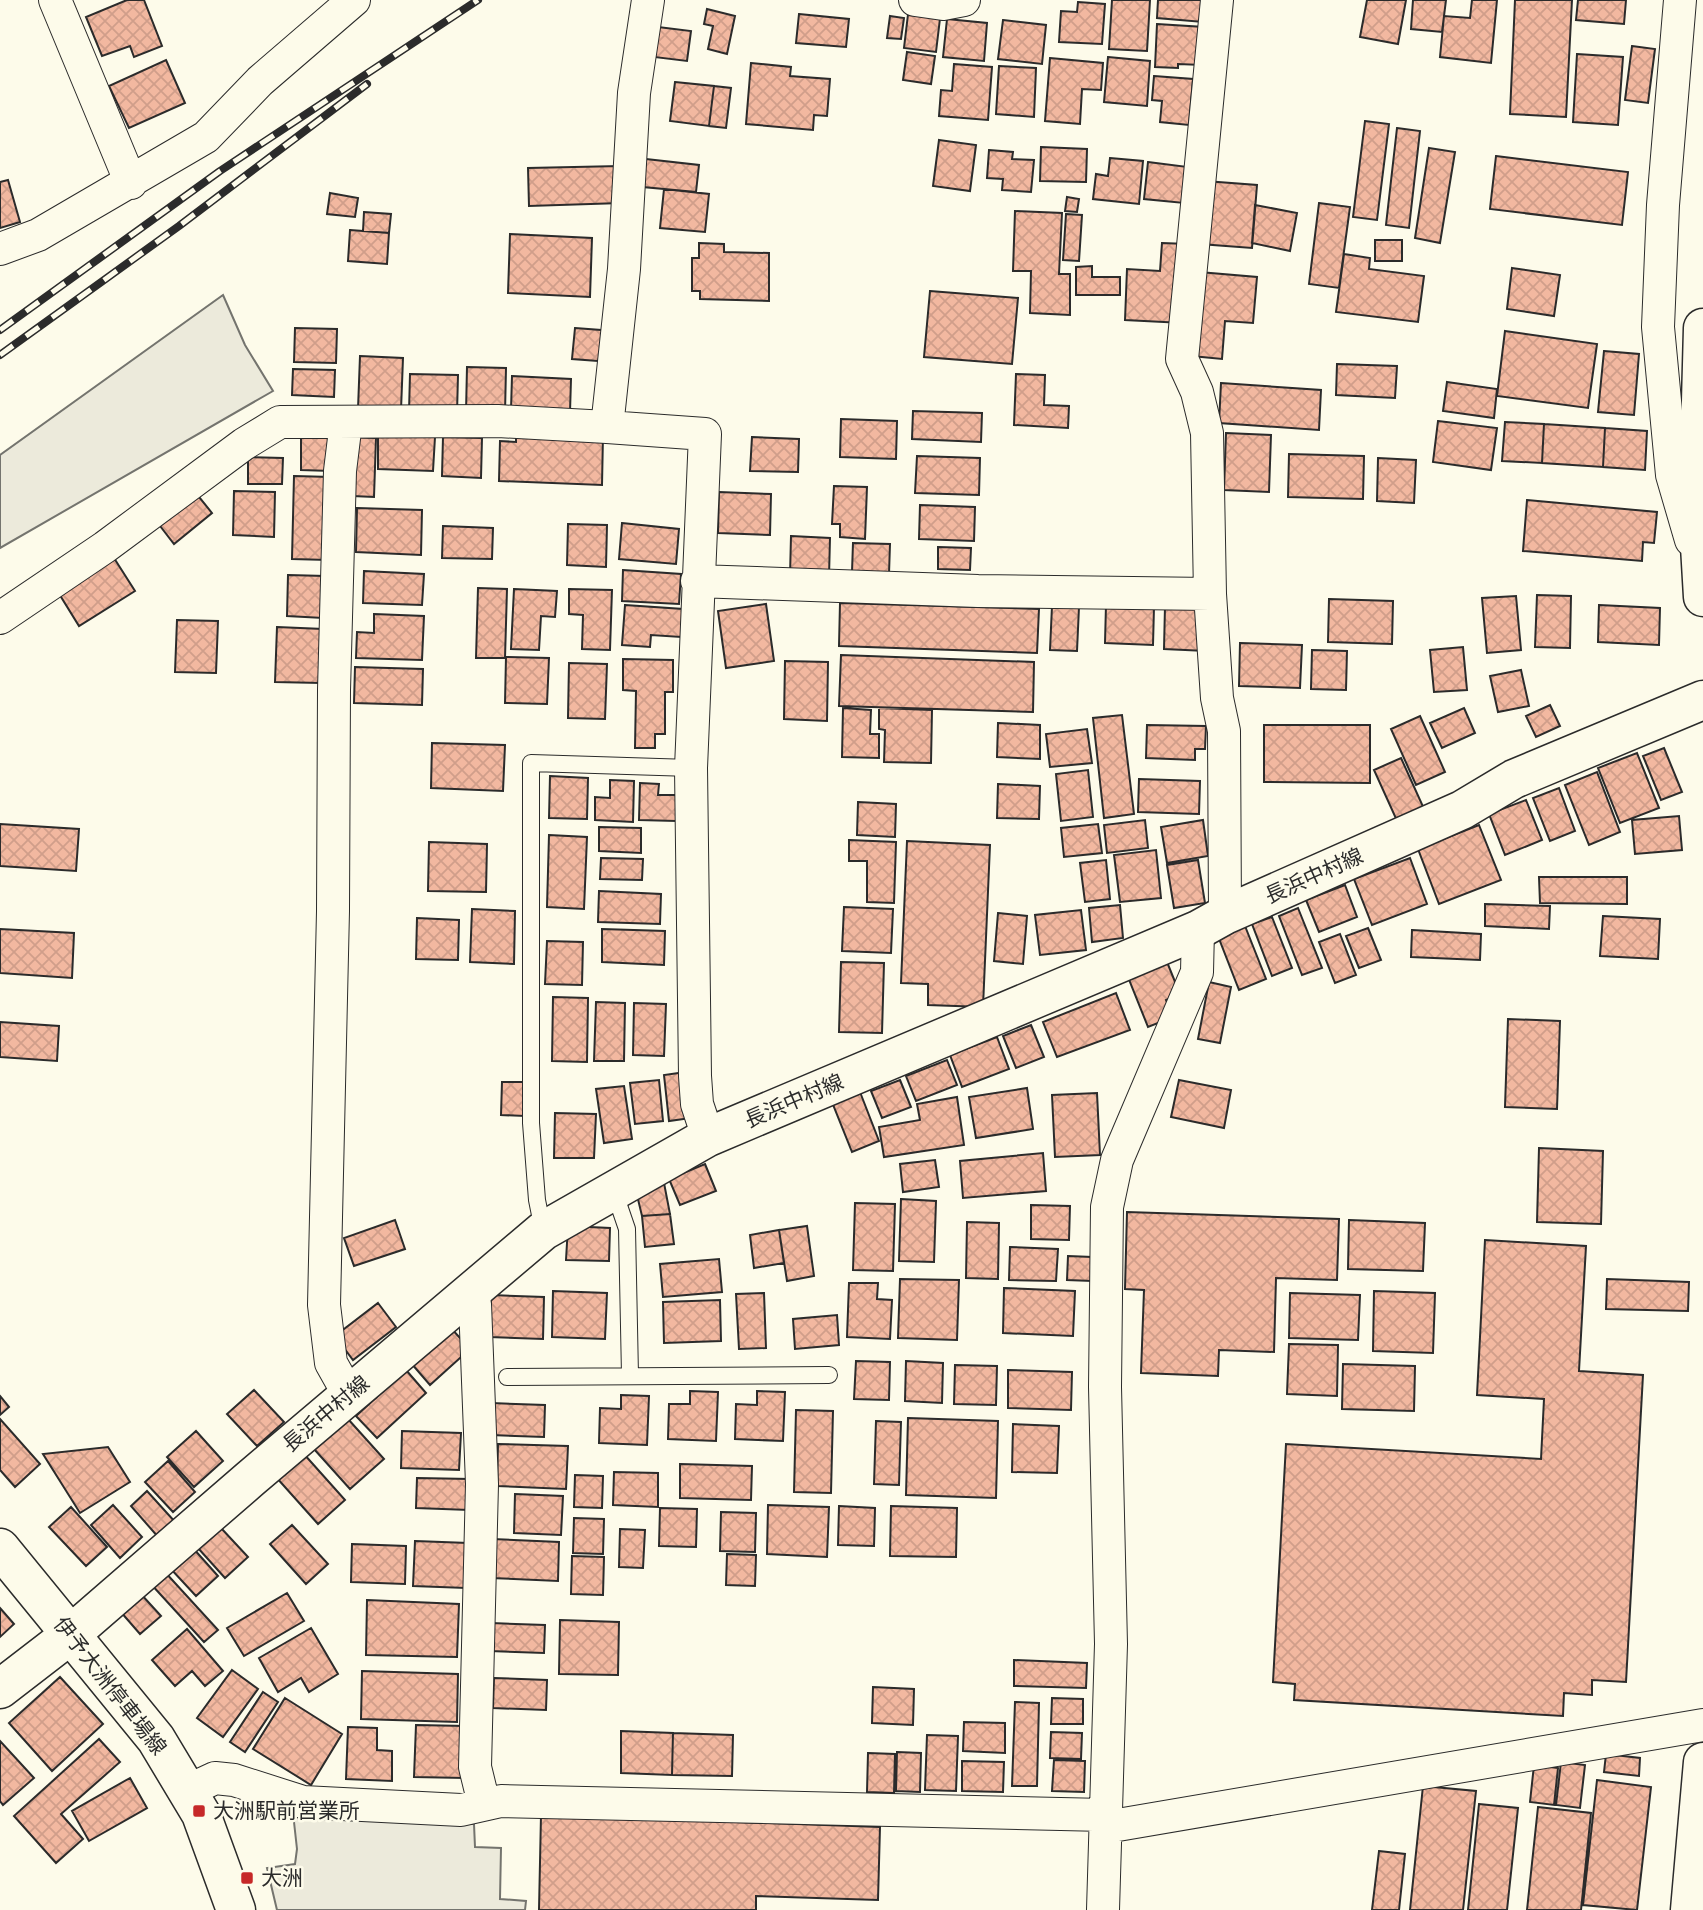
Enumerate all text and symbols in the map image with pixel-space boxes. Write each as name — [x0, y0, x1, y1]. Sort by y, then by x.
street label: 長浜中村線 — [1261, 844, 1367, 909]
street label: 長浜中村線 — [741, 1069, 847, 1133]
street label: 長浜中村線 — [278, 1371, 375, 1458]
street label: 伊予大洲停車場線 — [48, 1612, 171, 1760]
place label: 大洲駅前営業所 — [213, 1799, 360, 1824]
marker: 大洲駅前営業所 — [191, 1803, 207, 1819]
place label: 大洲 — [261, 1866, 303, 1891]
marker: 大洲 — [239, 1870, 255, 1886]

